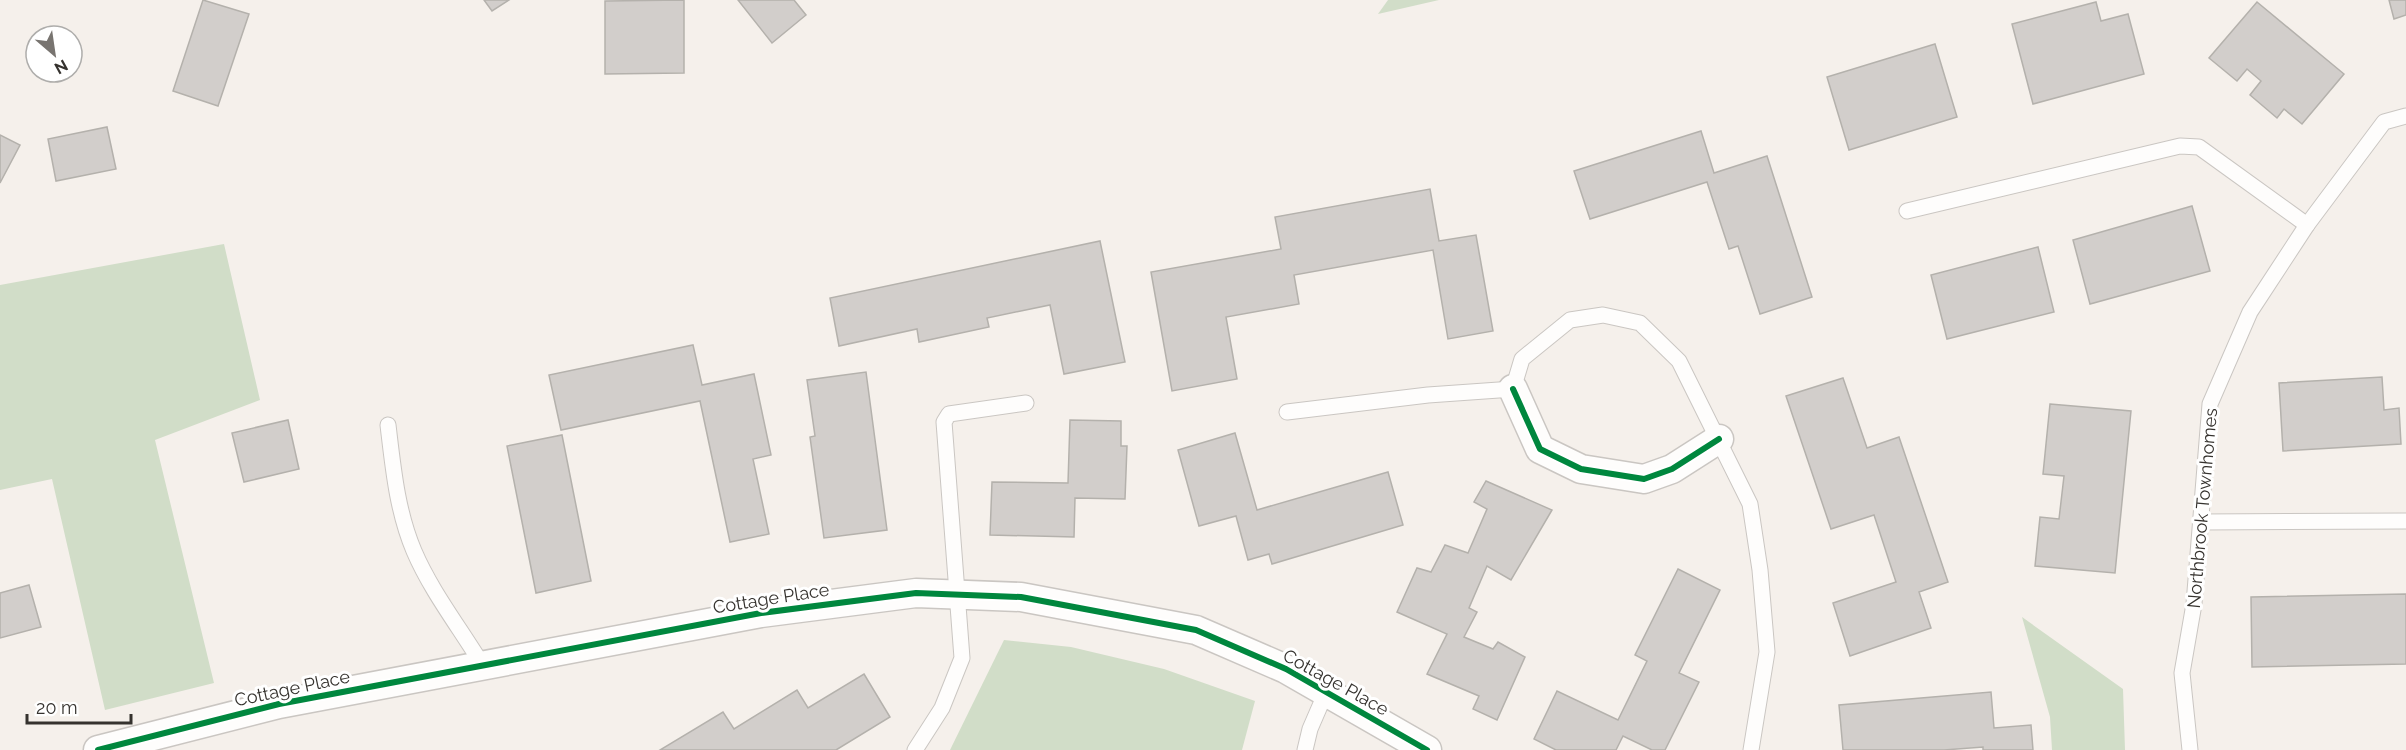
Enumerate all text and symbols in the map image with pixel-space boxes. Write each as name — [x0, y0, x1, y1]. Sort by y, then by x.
north arrow — [24, 24, 84, 84]
text: N — [51, 55, 71, 78]
street label: Northbrook Townhomes — [2183, 407, 2221, 609]
street label: Cottage Place — [711, 578, 831, 618]
street label: Cottage Place — [1280, 644, 1393, 720]
street label: Cottage Place — [232, 665, 352, 710]
scale bar — [27, 687, 130, 725]
text: 20 m — [36, 697, 78, 718]

